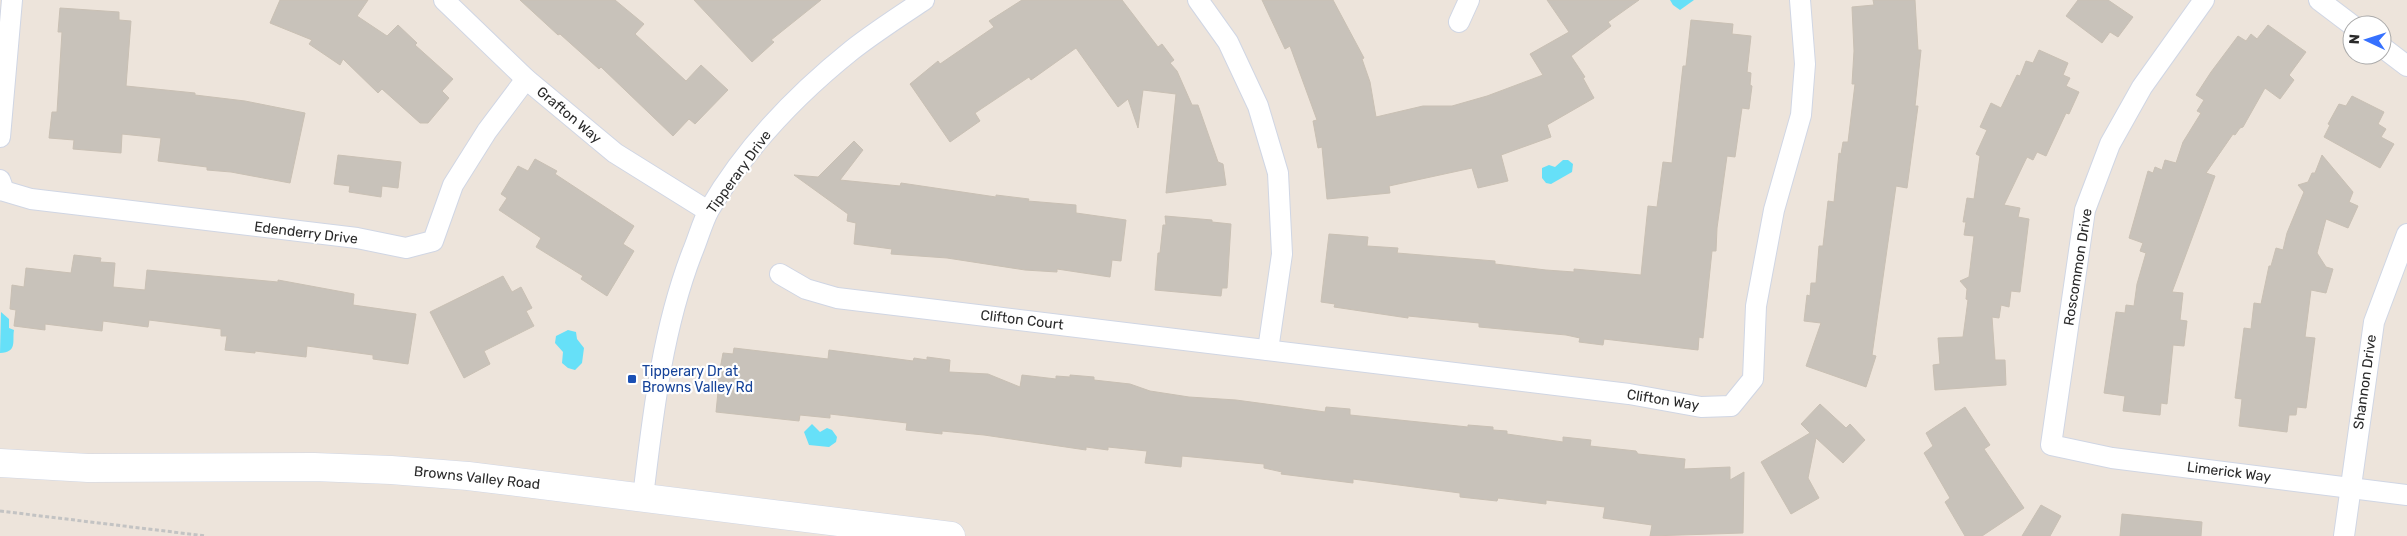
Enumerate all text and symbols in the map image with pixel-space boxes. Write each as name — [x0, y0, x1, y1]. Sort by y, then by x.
north arrow — [2342, 15, 2392, 65]
text: N — [2346, 34, 2363, 45]
street label: Grafton Way — [533, 83, 605, 147]
street label: Tipperary Drive — [703, 127, 775, 217]
street label: Roscommon Drive — [2060, 207, 2096, 327]
street label: Edenderry Drive — [253, 218, 359, 248]
street label: Clifton Court — [980, 306, 1065, 334]
street label: Shannon Drive — [2350, 333, 2380, 431]
place label: Tipperary Dr at Browns Valley Rd — [642, 363, 753, 396]
marker: Tipperary Dr at Browns Valley Rd — [626, 373, 638, 385]
street label: Clifton Way — [1626, 386, 1701, 414]
street label: Limerick Way — [2186, 458, 2272, 486]
street label: Browns Valley Road — [413, 463, 541, 493]

